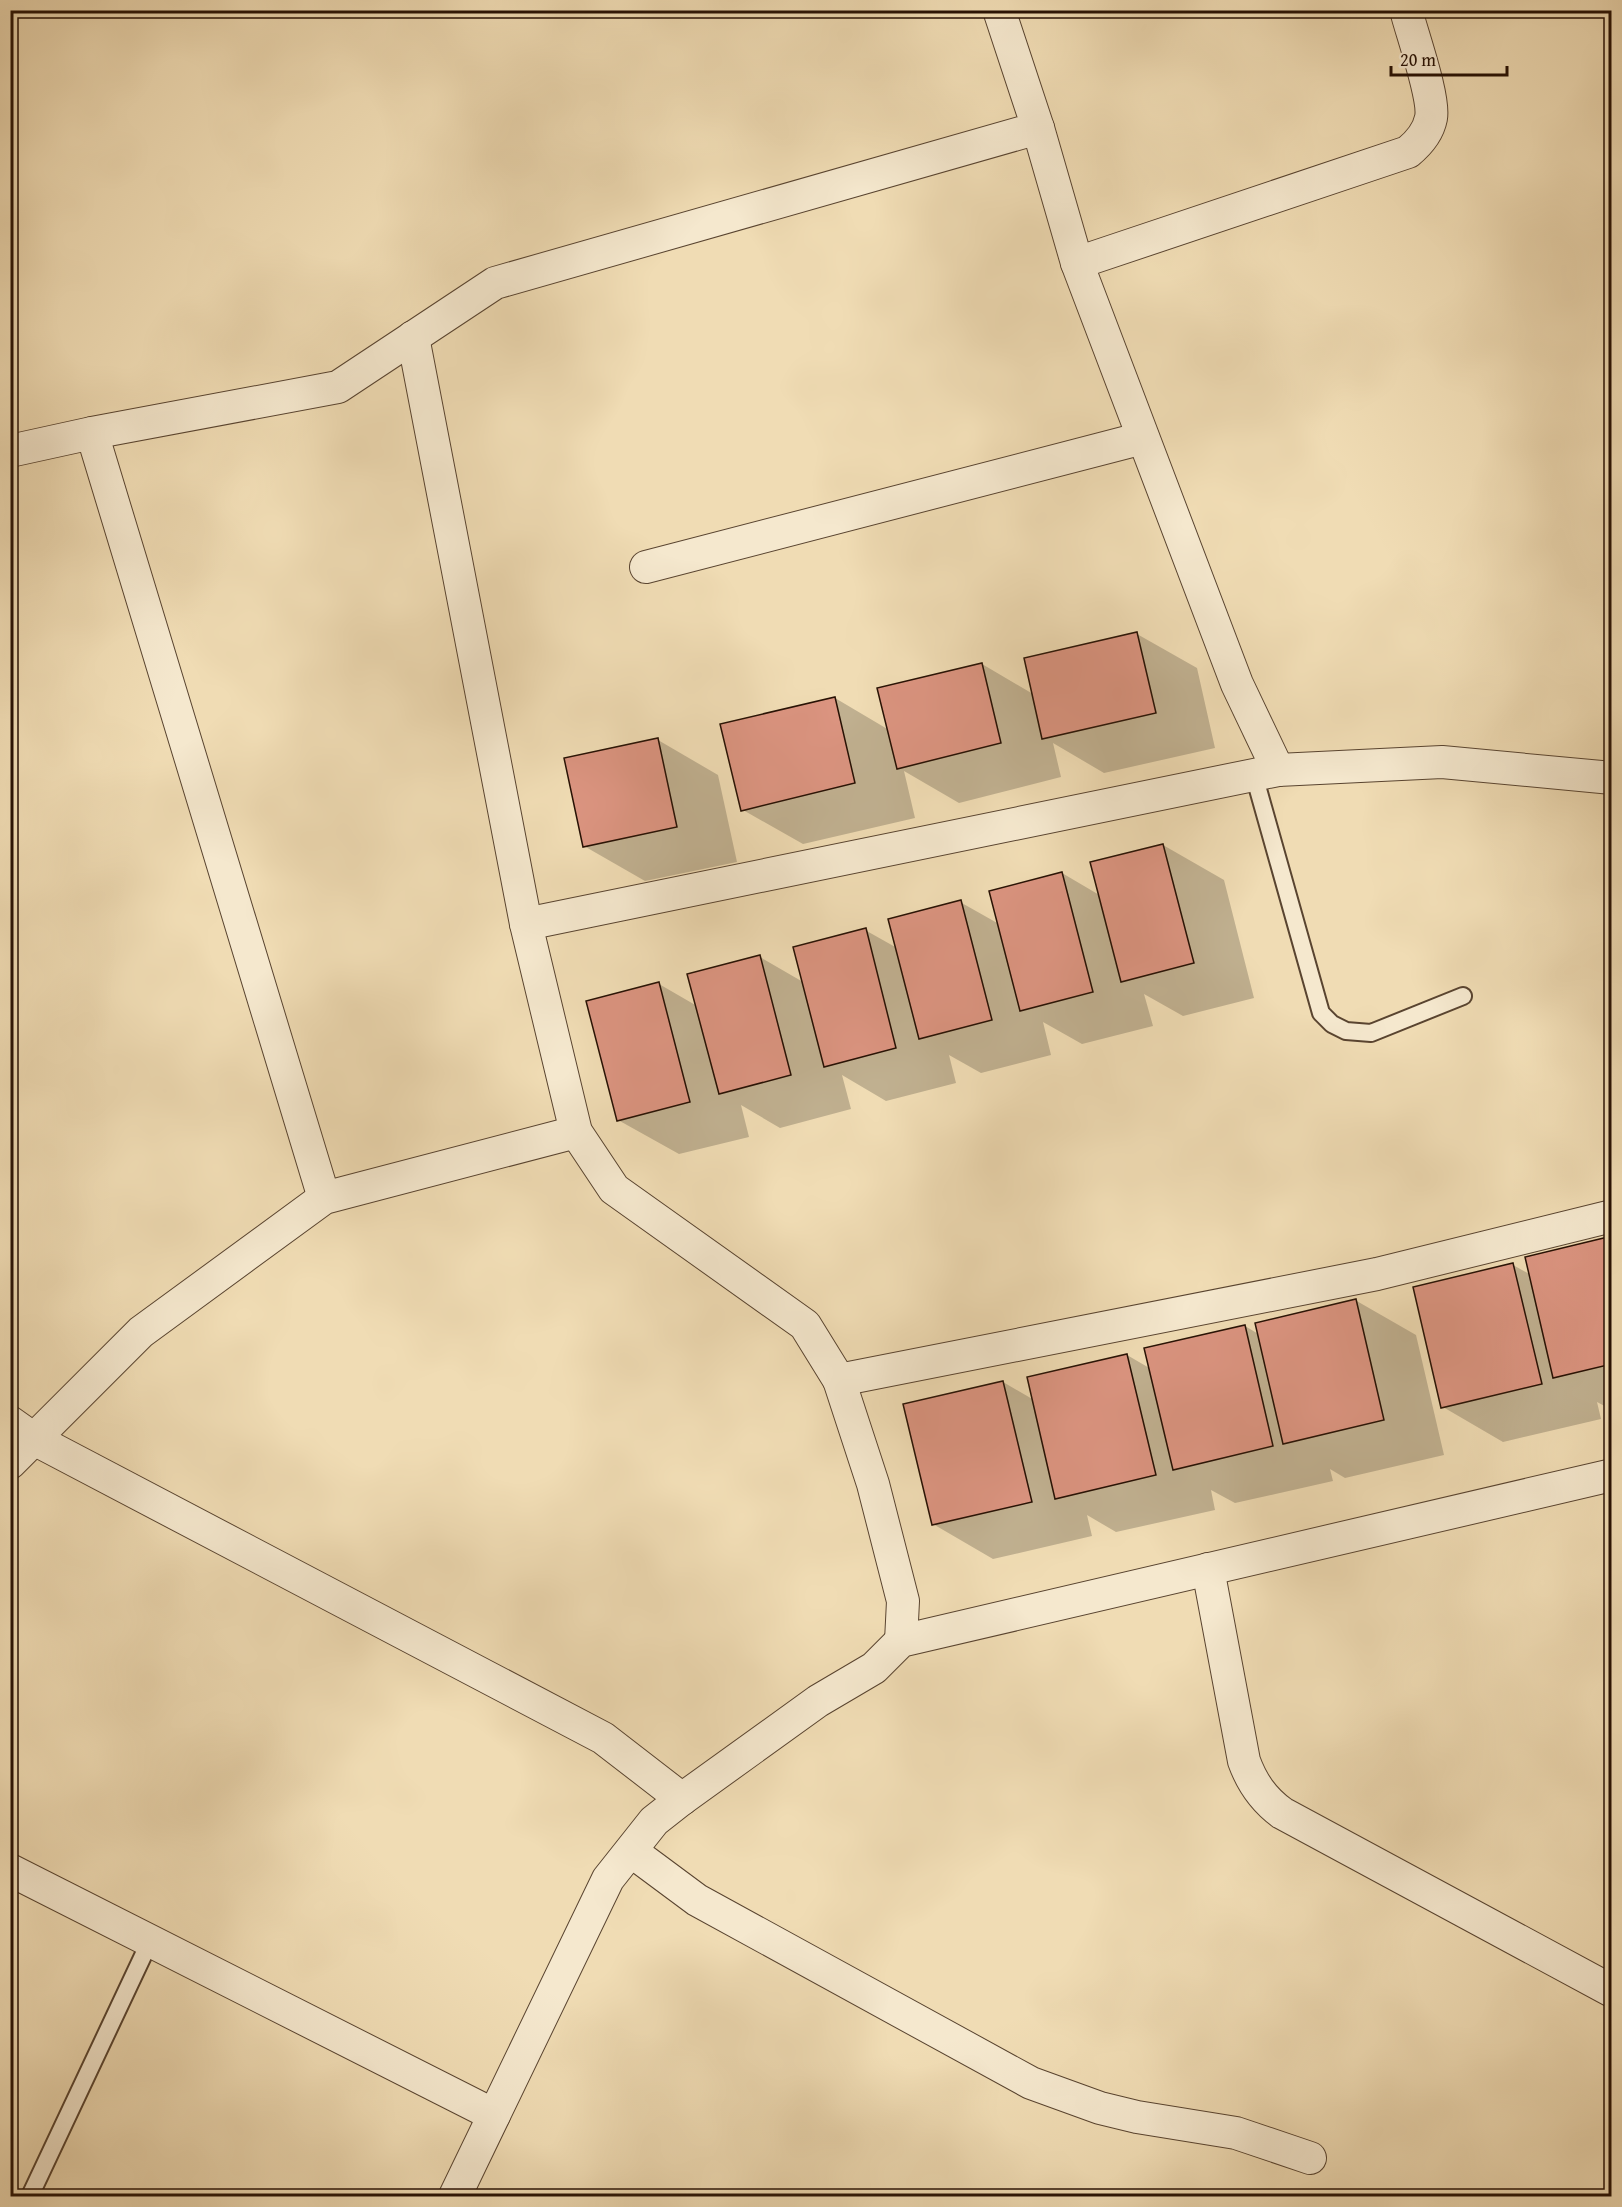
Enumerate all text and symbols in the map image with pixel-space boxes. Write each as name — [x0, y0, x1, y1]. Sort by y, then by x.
scale bar — [1391, 39, 1506, 77]
text: 20 m — [1400, 46, 1436, 73]

